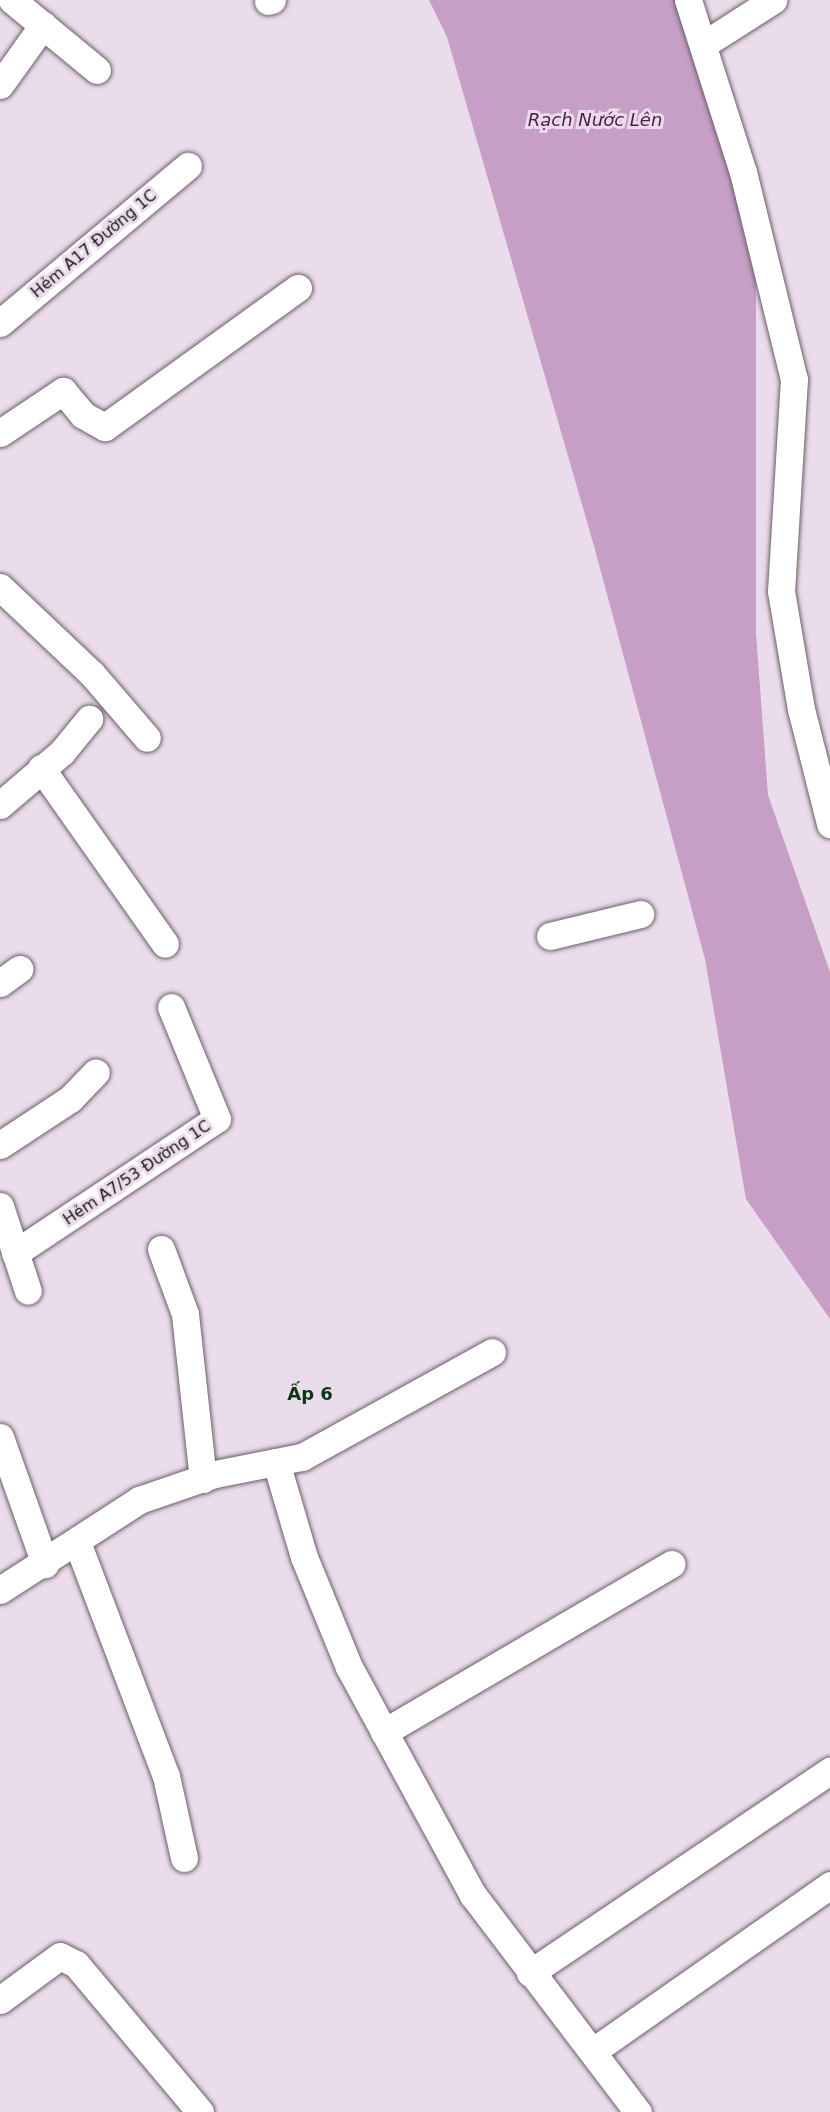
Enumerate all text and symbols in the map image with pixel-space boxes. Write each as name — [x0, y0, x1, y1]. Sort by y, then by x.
water label: Rạch Nước Lên — [528, 109, 662, 131]
street label: Hẻm A17 Đường 1C — [27, 186, 161, 302]
street label: Hẻm A7/53 Đường 1C — [60, 1117, 214, 1229]
district label: Ấp 6 — [287, 1383, 333, 1405]

